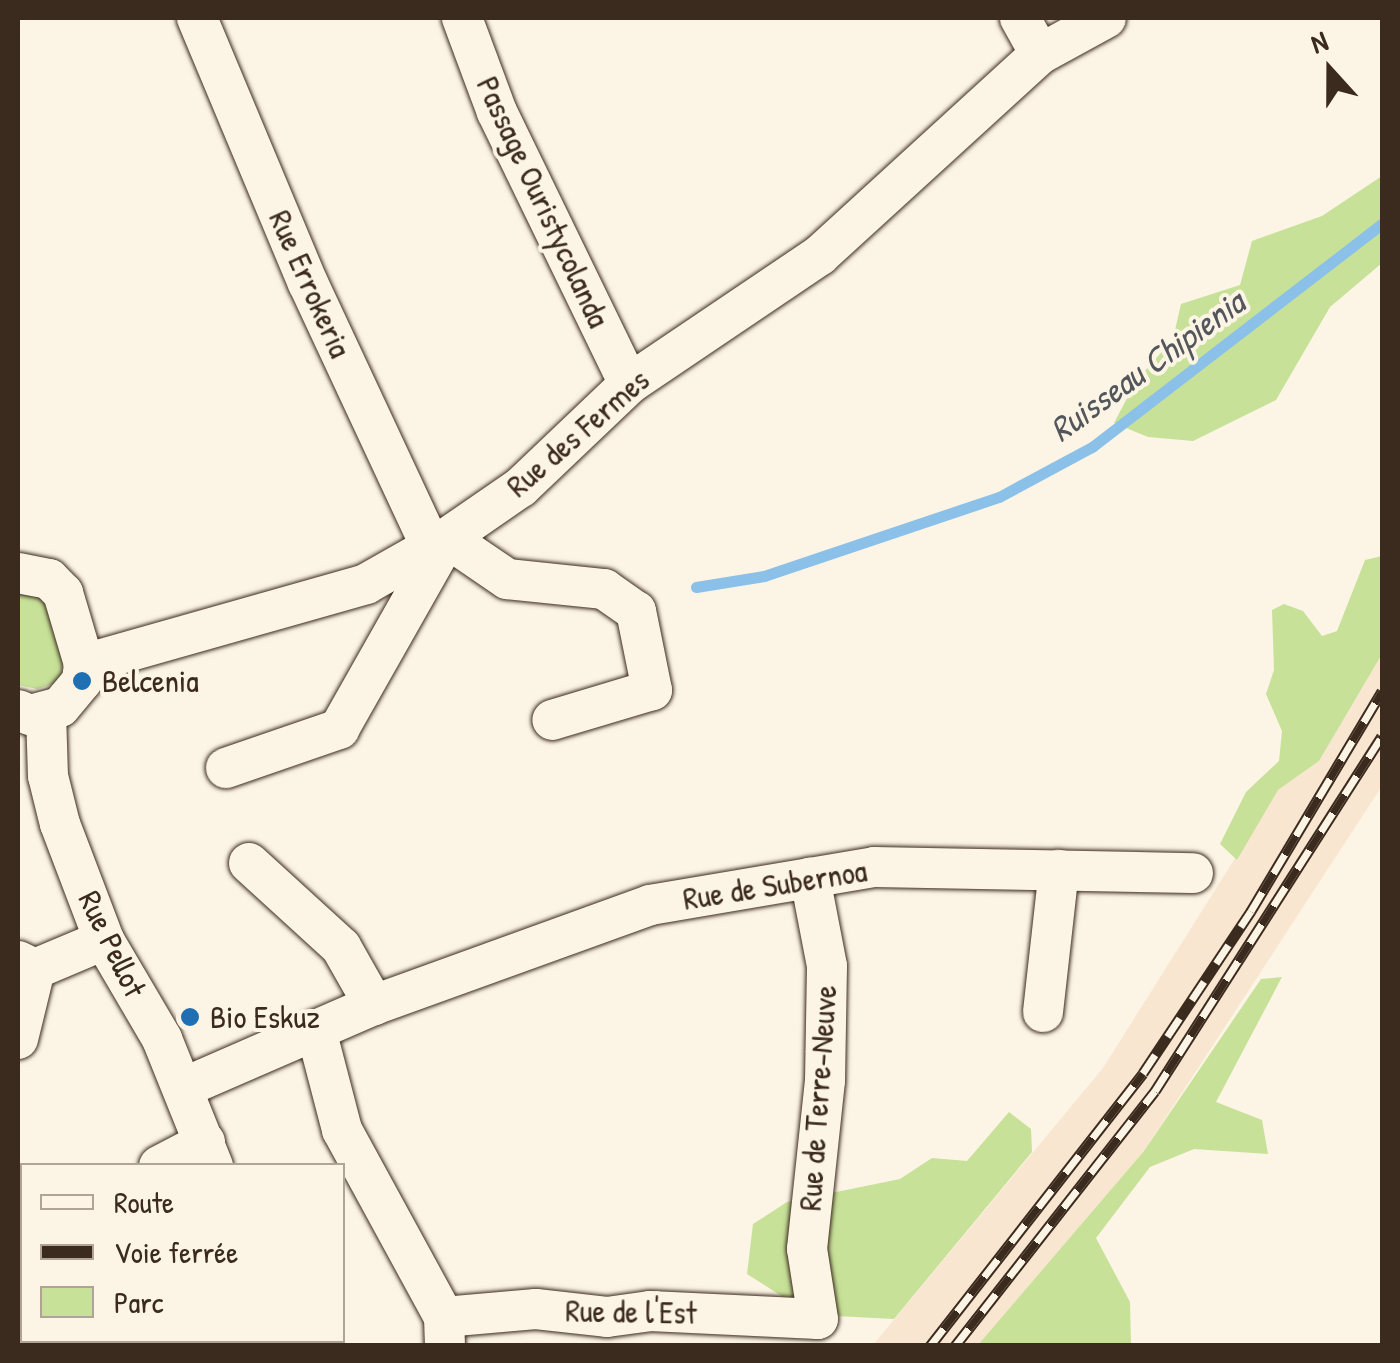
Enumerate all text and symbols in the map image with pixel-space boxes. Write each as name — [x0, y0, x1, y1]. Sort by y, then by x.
north arrow — [1280, 20, 1380, 120]
text: N — [1305, 22, 1333, 62]
street label: Passage Ouristycolanda — [468, 71, 618, 333]
street label: Rue Errokeria — [261, 204, 359, 364]
water label: Ruisseau Chipienia — [1042, 281, 1252, 451]
street label: Rue des Fermes — [499, 361, 657, 505]
place label: Belcenia — [102, 662, 199, 700]
marker: Belcenia — [71, 670, 93, 692]
street label: Rue de Subernoa — [680, 852, 870, 918]
street label: Rue Pellot — [70, 885, 154, 1003]
street label: Rue de Terre-Neuve — [791, 984, 845, 1212]
place label: Bio Eskuz — [210, 998, 320, 1036]
marker: Bio Eskuz — [179, 1006, 201, 1028]
legend — [20, 1163, 345, 1343]
text: Route — [114, 1182, 174, 1222]
text: Voie ferrée — [114, 1232, 238, 1272]
text: Parc — [114, 1282, 163, 1322]
street label: Rue de l'Est — [565, 1292, 697, 1332]

